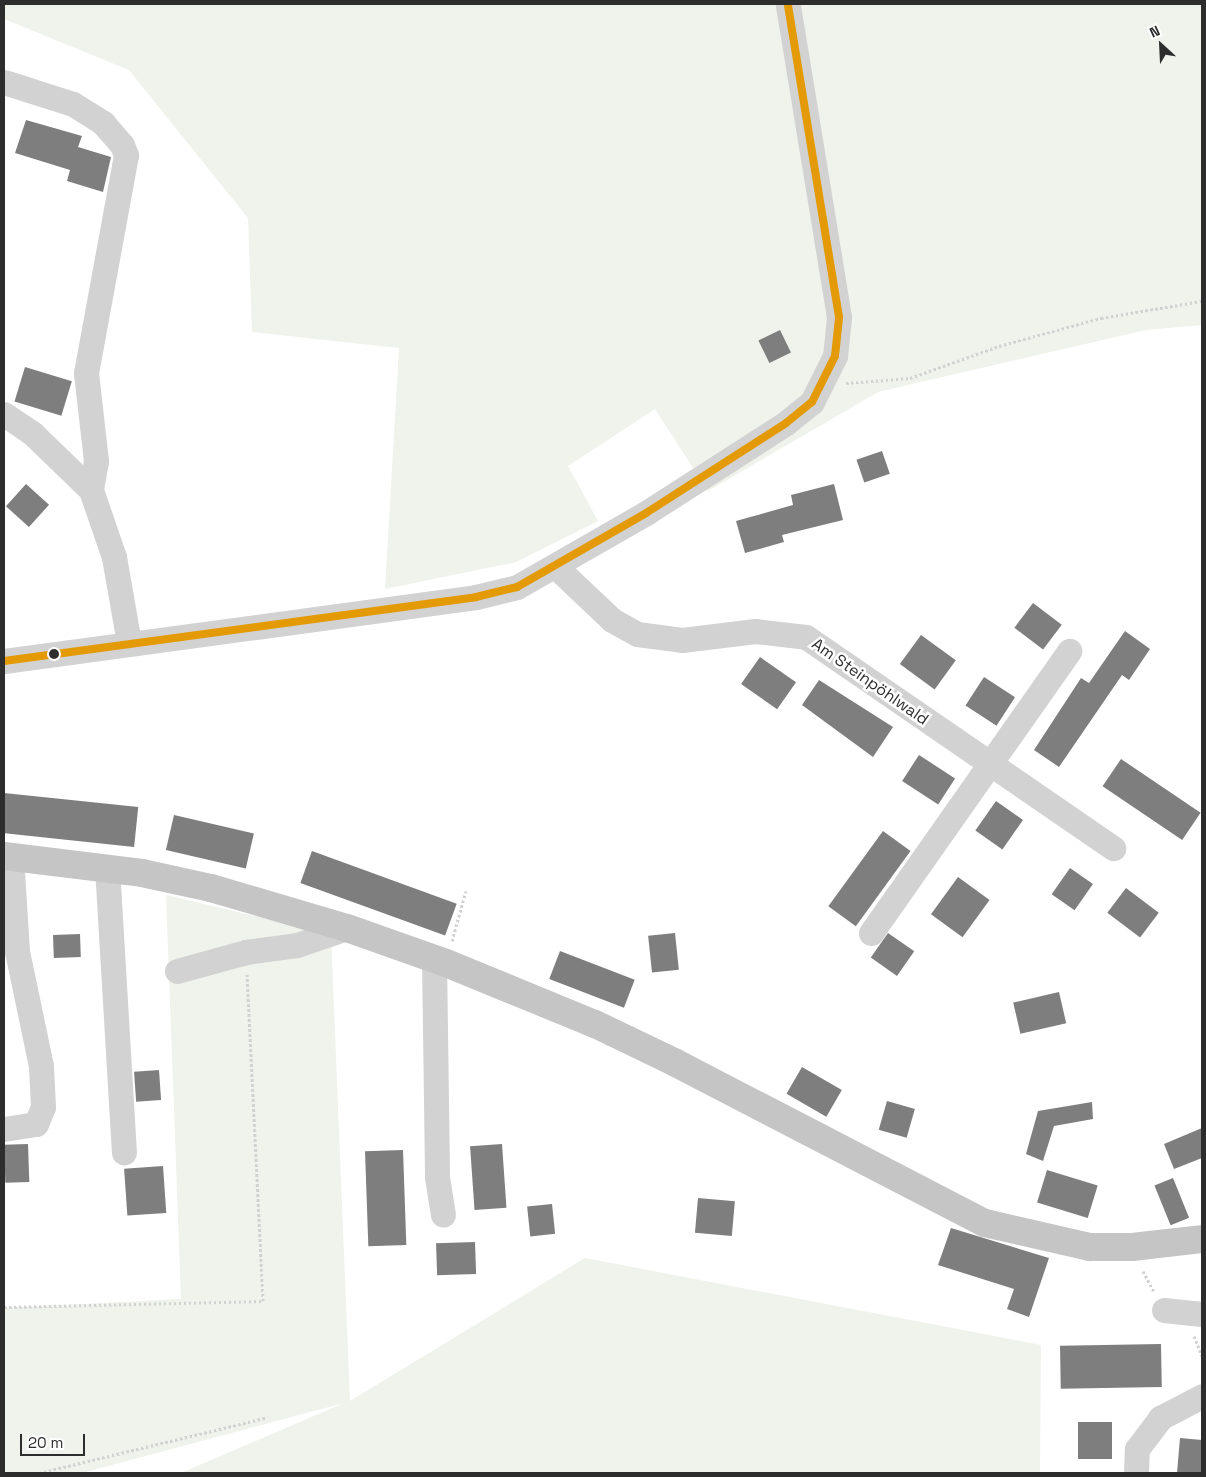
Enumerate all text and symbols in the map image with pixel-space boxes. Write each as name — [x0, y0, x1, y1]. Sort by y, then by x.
north arrow — [1136, 20, 1186, 70]
text: N — [1147, 21, 1163, 42]
street label: Am Steinpöhlwald — [808, 635, 932, 729]
unlabelled marker — [49, 649, 59, 659]
scale bar — [22, 1424, 88, 1456]
text: 20 m — [28, 1433, 63, 1452]

